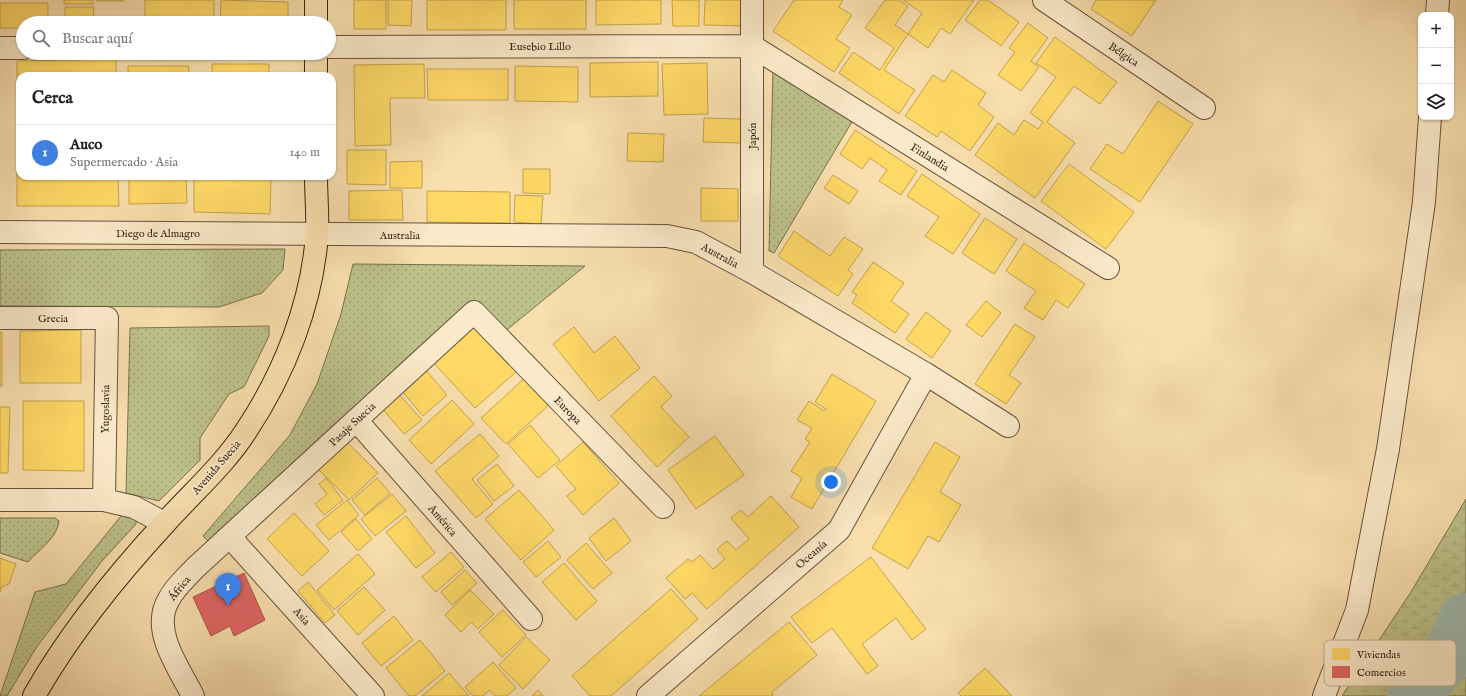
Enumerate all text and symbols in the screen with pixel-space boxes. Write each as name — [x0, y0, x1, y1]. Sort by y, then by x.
map controls — [1418, 12, 1454, 120]
button: + — [1418, 12, 1454, 48]
search box — [16, 16, 336, 60]
icon: search — [30, 27, 52, 49]
text: Buscar aquí — [62, 29, 132, 48]
street label: Eusebio Lillo — [509, 40, 571, 54]
street label: Bélgica — [1106, 40, 1142, 70]
button: − — [1418, 48, 1454, 84]
button: layers — [1418, 84, 1454, 120]
text: Cerca — [32, 88, 73, 109]
street label: Japón — [746, 123, 760, 151]
text: Auco — [70, 135, 102, 154]
street label: Finlandia — [908, 141, 952, 175]
text: 1 — [43, 144, 47, 161]
text: 140 m — [290, 144, 320, 161]
text: Supermercado · Asia — [70, 154, 178, 171]
street label: Diego de Almagro — [116, 227, 200, 241]
street label: Australia — [379, 229, 420, 243]
street label: Australia — [698, 240, 741, 272]
street label: Grecia — [38, 312, 68, 326]
street label: Yugoslavia — [99, 384, 113, 433]
street label: Europa — [550, 394, 584, 428]
street label: Pasaje Suecia — [326, 399, 379, 450]
street label: Avenida Suecia — [189, 437, 244, 499]
your location — [821, 472, 841, 492]
street label: América — [424, 501, 460, 540]
street label: Oceanía — [793, 537, 830, 572]
street label: África — [165, 573, 194, 605]
pin: 1 — [215, 573, 241, 606]
street label: Asia — [289, 604, 313, 629]
legend — [1324, 640, 1456, 686]
text: Viviendas — [1356, 648, 1400, 662]
text: Comercios — [1357, 666, 1406, 680]

